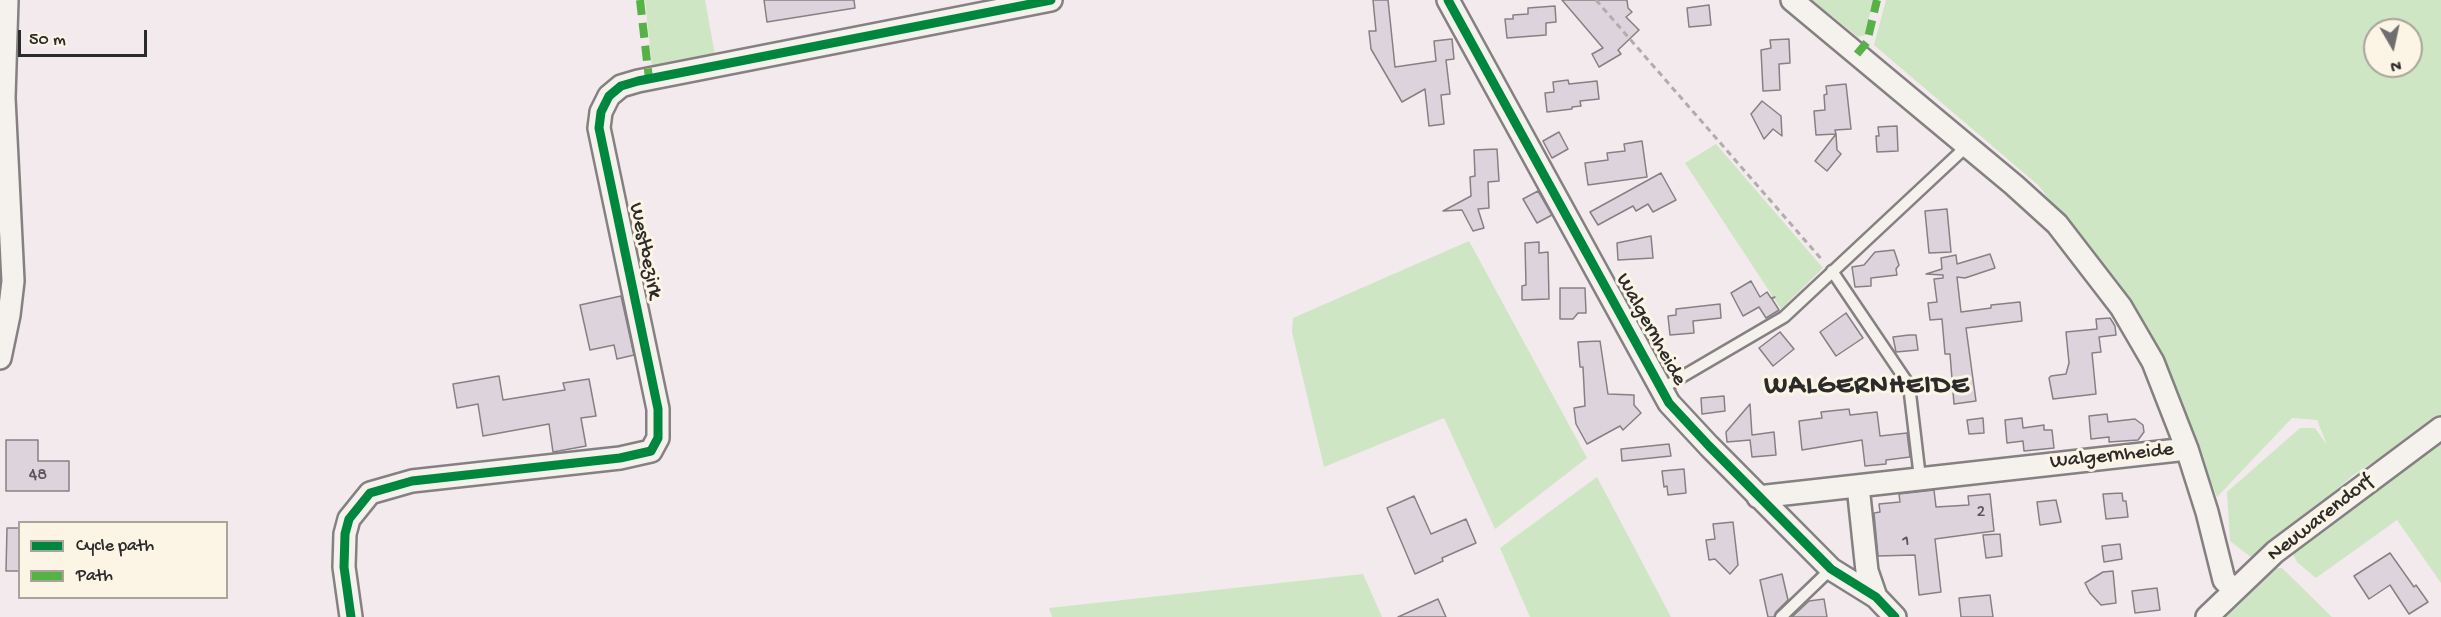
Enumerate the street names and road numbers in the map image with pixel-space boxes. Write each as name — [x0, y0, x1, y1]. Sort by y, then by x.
street label: Westbezirk — [622, 201, 666, 301]
street label: Walgernheide — [1609, 270, 1691, 390]
street label: Walgernheide — [2049, 438, 2175, 476]
street label: Neuwarendorf — [2263, 470, 2379, 568]

